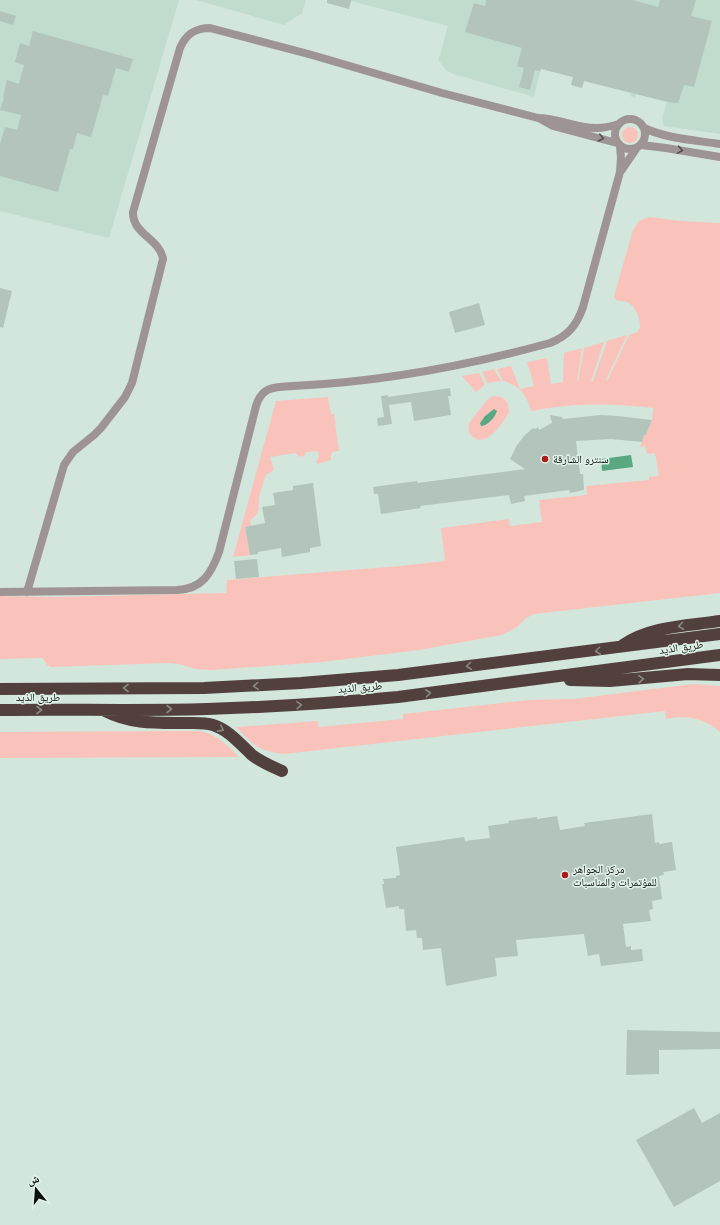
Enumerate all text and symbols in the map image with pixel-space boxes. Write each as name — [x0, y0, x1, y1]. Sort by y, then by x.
one-way arrow — [598, 134, 604, 142]
one-way arrow — [677, 145, 683, 154]
place label: سنترو الشارقة — [553, 453, 609, 466]
marker: سنترو الشارقة — [540, 454, 550, 464]
one-way arrow — [678, 621, 684, 630]
street label: طريق الذيد — [658, 638, 704, 657]
one-way arrow — [595, 646, 601, 655]
one-way arrow — [466, 662, 472, 671]
one-way arrow — [638, 675, 644, 684]
street label: طريق الذيد — [337, 679, 383, 696]
one-way arrow — [253, 681, 259, 690]
one-way arrow — [123, 684, 129, 692]
one-way arrow — [425, 689, 431, 698]
street label: طريق الذيد — [16, 691, 60, 704]
one-way arrow — [296, 700, 302, 709]
one-way arrow — [166, 705, 172, 713]
one-way arrow — [36, 706, 42, 714]
one-way arrow — [217, 725, 224, 732]
place label: مركز الجواهر للمؤتمرات والمناسبات — [572, 863, 657, 889]
marker: مركز الجواهر للمؤتمرات والمناسبات — [560, 870, 570, 880]
north arrow — [16, 1169, 56, 1209]
text: ش — [26, 1172, 41, 1189]

